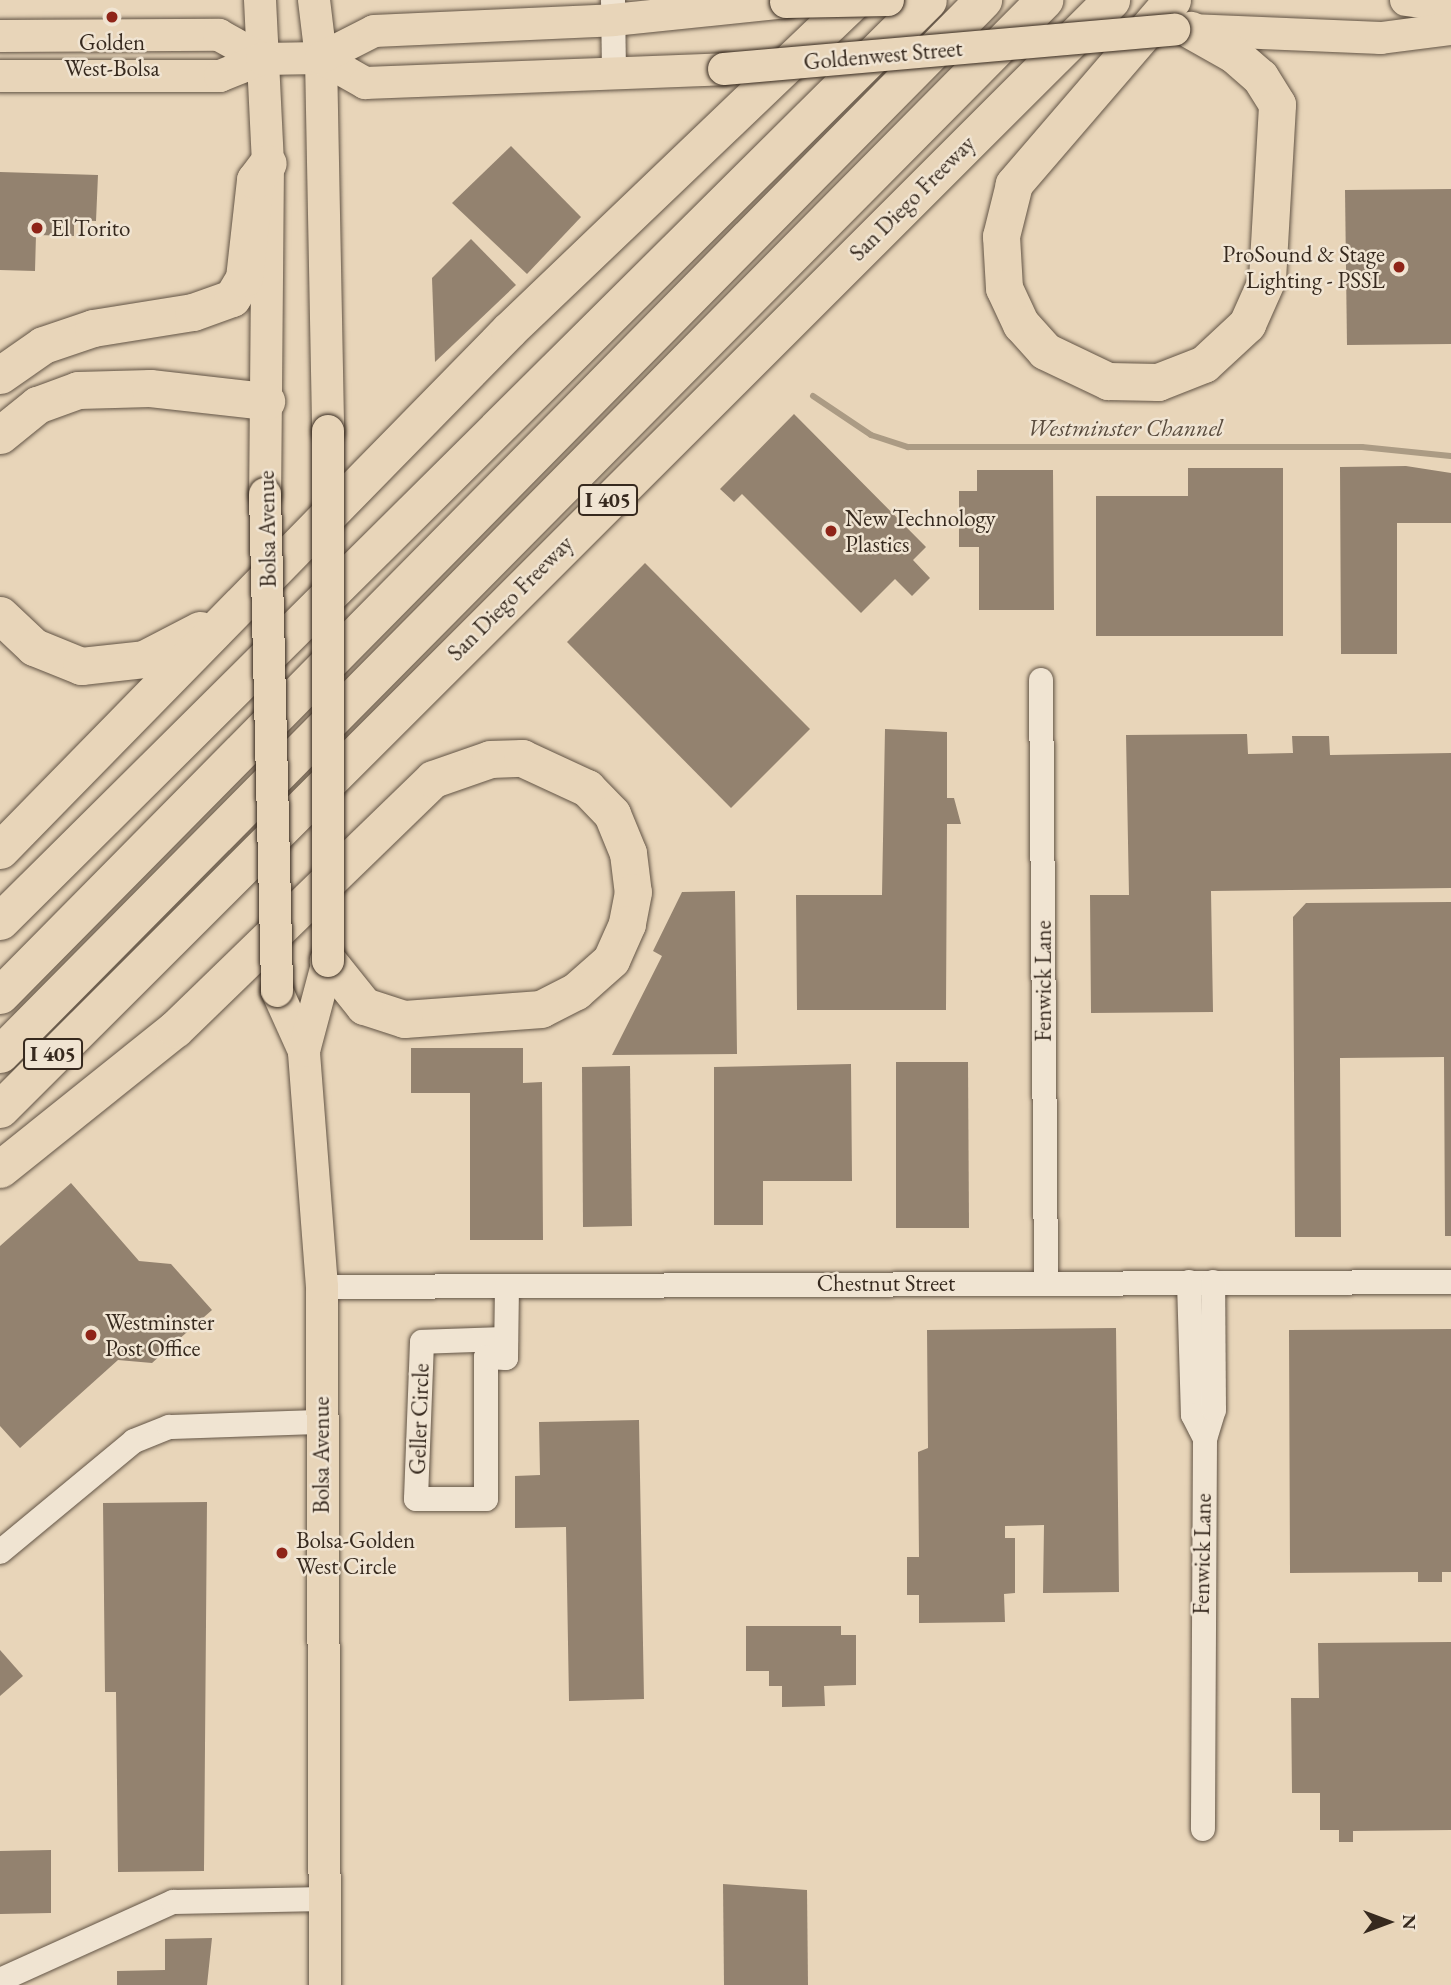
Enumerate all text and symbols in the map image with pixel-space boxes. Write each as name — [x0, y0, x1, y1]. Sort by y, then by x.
marker: Golden West-Bolsa — [104, 9, 120, 25]
place label: Golden West-Bolsa — [64, 28, 160, 82]
street label: Goldenwest Street — [802, 34, 964, 76]
street label: San Diego Freeway — [843, 129, 981, 267]
place label: El Torito — [51, 214, 130, 242]
marker: El Torito — [29, 220, 45, 236]
place label: ProSound & Stage Lighting - PSSL — [1223, 240, 1385, 294]
marker: ProSound & Stage Lighting - PSSL — [1391, 259, 1407, 275]
water label: Westminster Channel — [1027, 414, 1223, 442]
street label: Bolsa Avenue — [252, 470, 282, 588]
road number: I 405 — [576, 482, 640, 518]
place label: New Technology Plastics — [845, 504, 996, 558]
marker: New Technology Plastics — [823, 523, 839, 539]
street label: San Diego Freeway — [441, 529, 579, 667]
street label: Fenwick Lane — [1029, 920, 1057, 1042]
road number: I 405 — [22, 1036, 84, 1072]
street label: Chestnut Street — [817, 1269, 955, 1297]
place label: Westminster Post Office — [105, 1308, 214, 1362]
marker: Westminster Post Office — [83, 1327, 99, 1343]
street label: Geller Circle — [403, 1363, 435, 1475]
street label: Bolsa Avenue — [307, 1396, 335, 1514]
street label: Fenwick Lane — [1187, 1493, 1217, 1615]
place label: Bolsa-Golden West Circle — [296, 1526, 415, 1580]
marker: Bolsa-Golden West Circle — [274, 1545, 290, 1561]
north arrow — [1353, 1887, 1423, 1957]
text: N — [1397, 1914, 1422, 1930]

